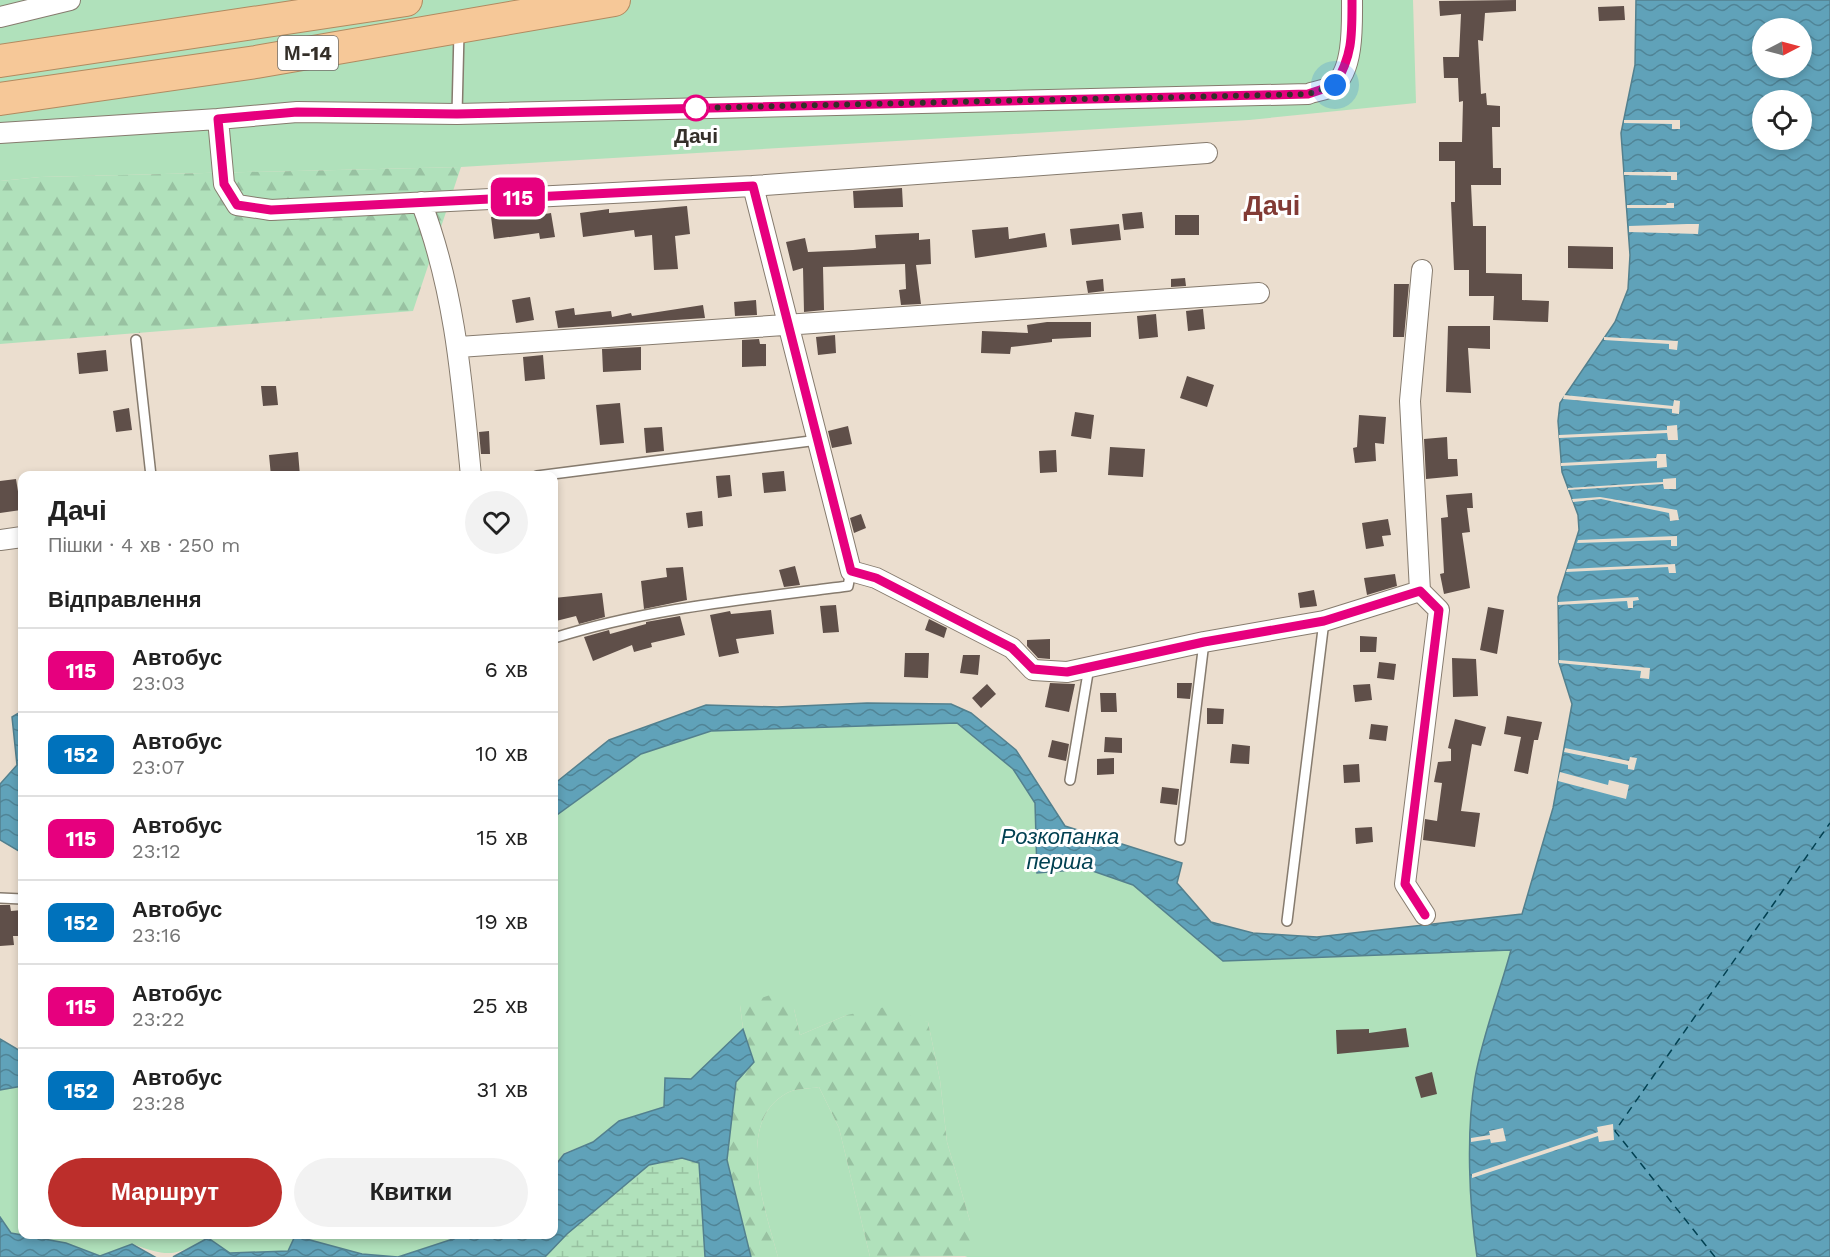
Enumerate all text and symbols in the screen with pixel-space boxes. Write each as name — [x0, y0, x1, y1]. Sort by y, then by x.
north arrow — [1752, 18, 1812, 78]
map controls — [1752, 18, 1812, 150]
road number: М-14 — [278, 36, 338, 70]
your location — [1320, 70, 1350, 100]
button: locate — [1752, 90, 1812, 150]
marker: Дачі — [683, 95, 709, 121]
place label: Дачі — [674, 123, 718, 148]
line badge: 115 — [484, 178, 552, 216]
text: 115 — [503, 185, 533, 210]
district label: Дачі — [1244, 190, 1300, 222]
button: heart — [465, 491, 528, 554]
text: Дачі — [48, 494, 107, 527]
text: Пішки · 4 хв · 250 m — [48, 533, 240, 557]
text: Відправлення — [48, 587, 202, 612]
text: Автобус — [132, 645, 222, 670]
text: 6 хв — [484, 657, 528, 682]
text: 115 — [66, 658, 96, 683]
text: 23:03 — [132, 671, 185, 695]
text: Автобус — [132, 729, 222, 754]
text: 10 хв — [476, 741, 528, 766]
text: 152 — [64, 742, 98, 767]
text: 23:07 — [132, 755, 185, 779]
text: Автобус — [132, 813, 222, 838]
water label: Розкопанка перша — [1001, 824, 1119, 874]
text: 15 хв — [476, 825, 528, 850]
text: 115 — [66, 826, 96, 851]
text: 23:12 — [132, 839, 181, 863]
text: Автобус — [132, 897, 222, 922]
text: 19 хв — [476, 909, 528, 934]
text: 152 — [64, 910, 98, 935]
text: 23:16 — [132, 923, 181, 947]
text: Автобус — [132, 981, 222, 1006]
text: 25 хв — [472, 993, 528, 1018]
text: 115 — [66, 994, 96, 1019]
text: 23:22 — [132, 1007, 185, 1031]
text: Автобус — [132, 1065, 222, 1090]
text: 31 хв — [476, 1077, 528, 1102]
text: 152 — [64, 1078, 98, 1103]
text: 23:28 — [132, 1091, 185, 1115]
button: Маршрут — [48, 1158, 282, 1227]
button: Квитки — [294, 1158, 528, 1227]

